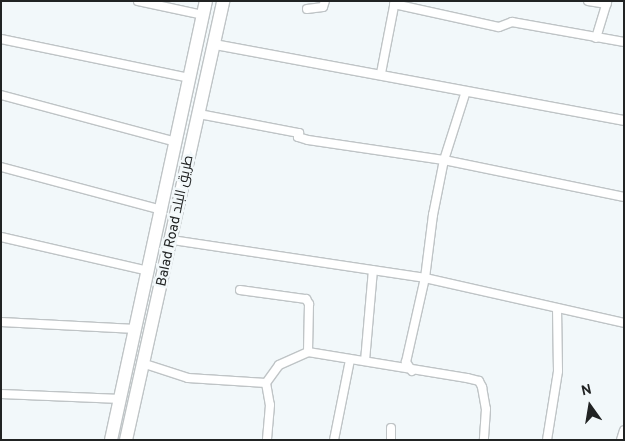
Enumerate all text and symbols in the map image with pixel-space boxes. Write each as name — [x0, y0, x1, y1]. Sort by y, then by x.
street label: Balad Road طريق البلد — [154, 154, 198, 288]
north arrow — [565, 381, 615, 431]
text: N — [580, 381, 593, 400]

